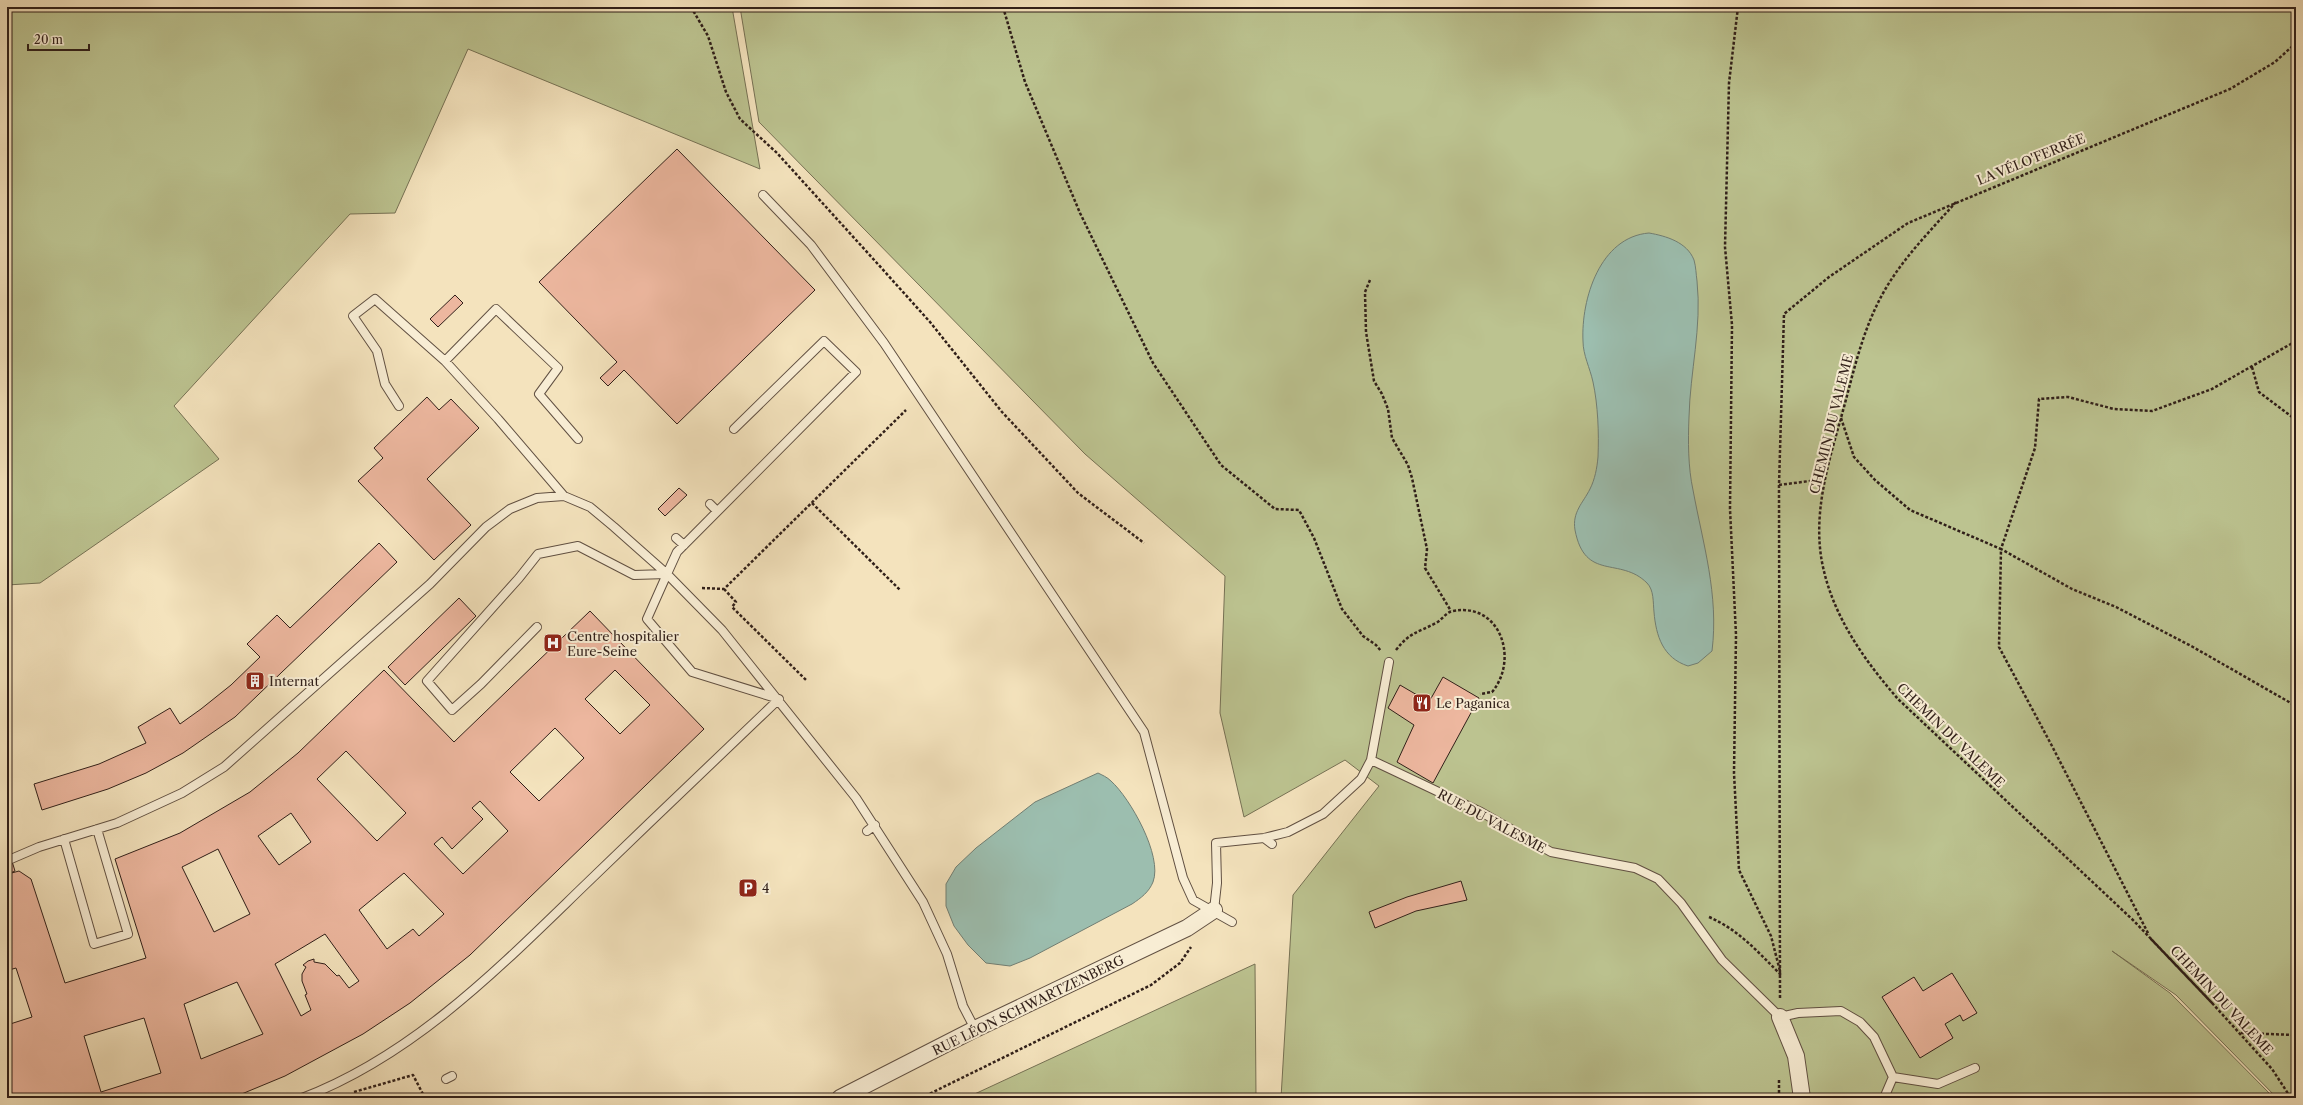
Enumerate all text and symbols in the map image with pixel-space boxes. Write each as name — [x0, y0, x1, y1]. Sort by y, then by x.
scale bar — [28, 26, 89, 52]
text: 20 m — [34, 32, 63, 47]
street label: LA VÉLO'FERRÉE — [1974, 130, 2088, 188]
street label: CHEMIN DU VALEME — [1806, 352, 1856, 495]
place label: Centre hospitalier Eure-Seine — [567, 628, 679, 659]
hospital icon: Centre hospitalier Eure-Seine — [542, 632, 564, 654]
building icon: Internat — [244, 670, 266, 692]
place label: Internat — [269, 673, 319, 689]
street label: CHEMIN DU VALEME — [1894, 679, 2008, 791]
restaurant icon: Le Paganica — [1411, 692, 1433, 714]
place label: Le Paganica — [1436, 695, 1510, 711]
street label: RUE DU VALESME — [1435, 786, 1549, 856]
parking icon: 4 — [737, 877, 759, 899]
place label: 4 — [762, 880, 770, 896]
street label: CHEMIN DU VALEME — [2167, 942, 2277, 1058]
street label: RUE LÉON SCHWARTZENBERG — [930, 951, 1127, 1059]

